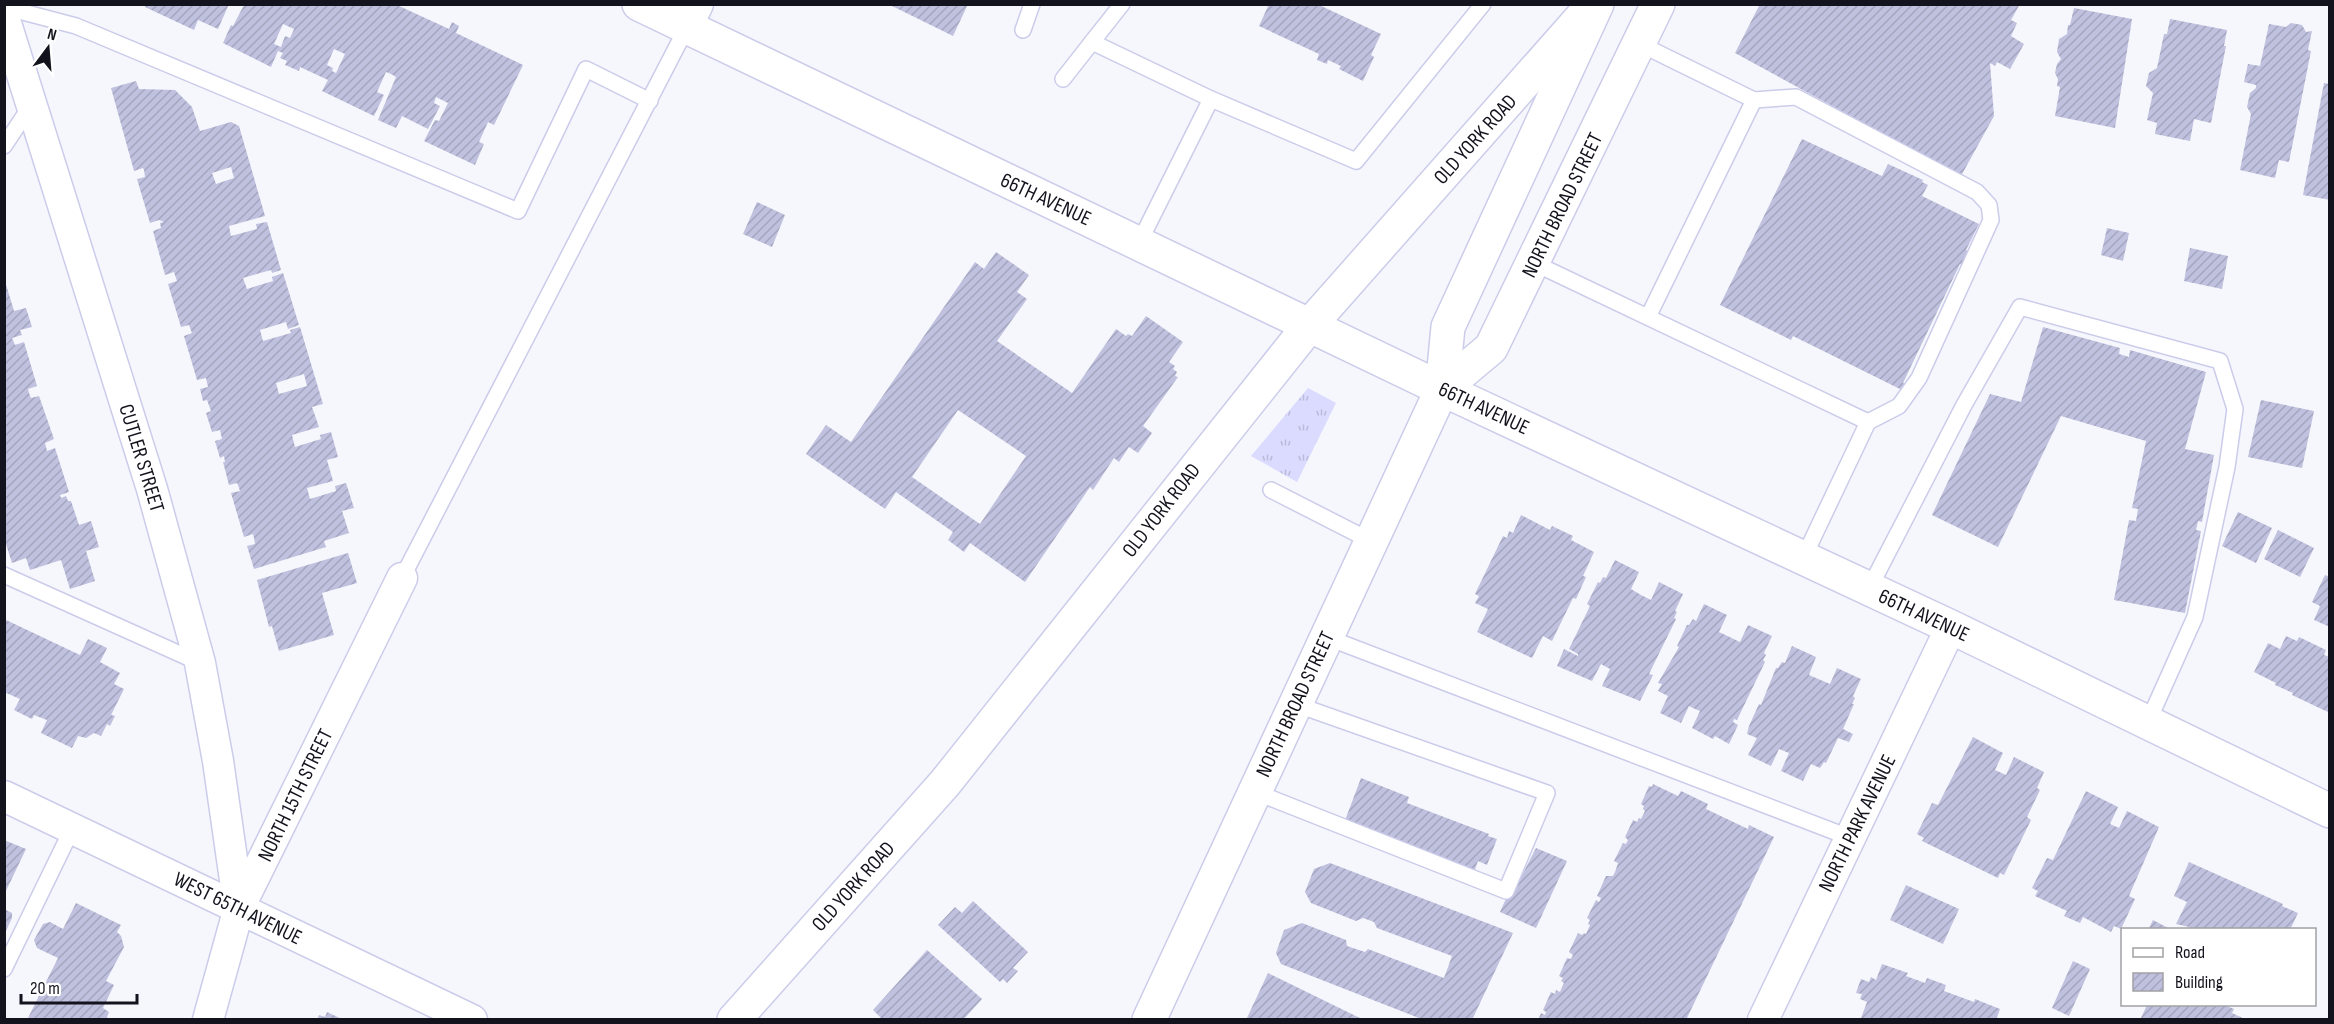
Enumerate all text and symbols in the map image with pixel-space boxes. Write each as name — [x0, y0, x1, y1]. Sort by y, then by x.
north arrow — [18, 18, 78, 78]
text: N — [45, 25, 58, 45]
street label: OLD YORK ROAD — [1429, 89, 1522, 189]
street label: NORTH BROAD STREET — [1517, 128, 1608, 282]
street label: 66TH AVENUE — [997, 168, 1095, 231]
street label: 66TH AVENUE — [1435, 377, 1533, 440]
street label: CUTLER STREET — [113, 401, 170, 516]
street label: OLD YORK ROAD — [1117, 458, 1206, 562]
street label: 66TH AVENUE — [1875, 584, 1973, 647]
street label: NORTH BROAD STREET — [1251, 627, 1340, 781]
street label: NORTH 15TH STREET — [253, 725, 338, 866]
street label: NORTH PARK AVENUE — [1814, 751, 1901, 896]
street label: OLD YORK ROAD — [807, 836, 900, 936]
street label: WEST 65TH AVENUE — [170, 867, 306, 950]
legend — [2121, 928, 2316, 1006]
text: Road — [2175, 942, 2205, 963]
scale bar — [21, 967, 136, 1005]
text: Building — [2175, 972, 2223, 993]
text: 20 m — [30, 978, 60, 999]

